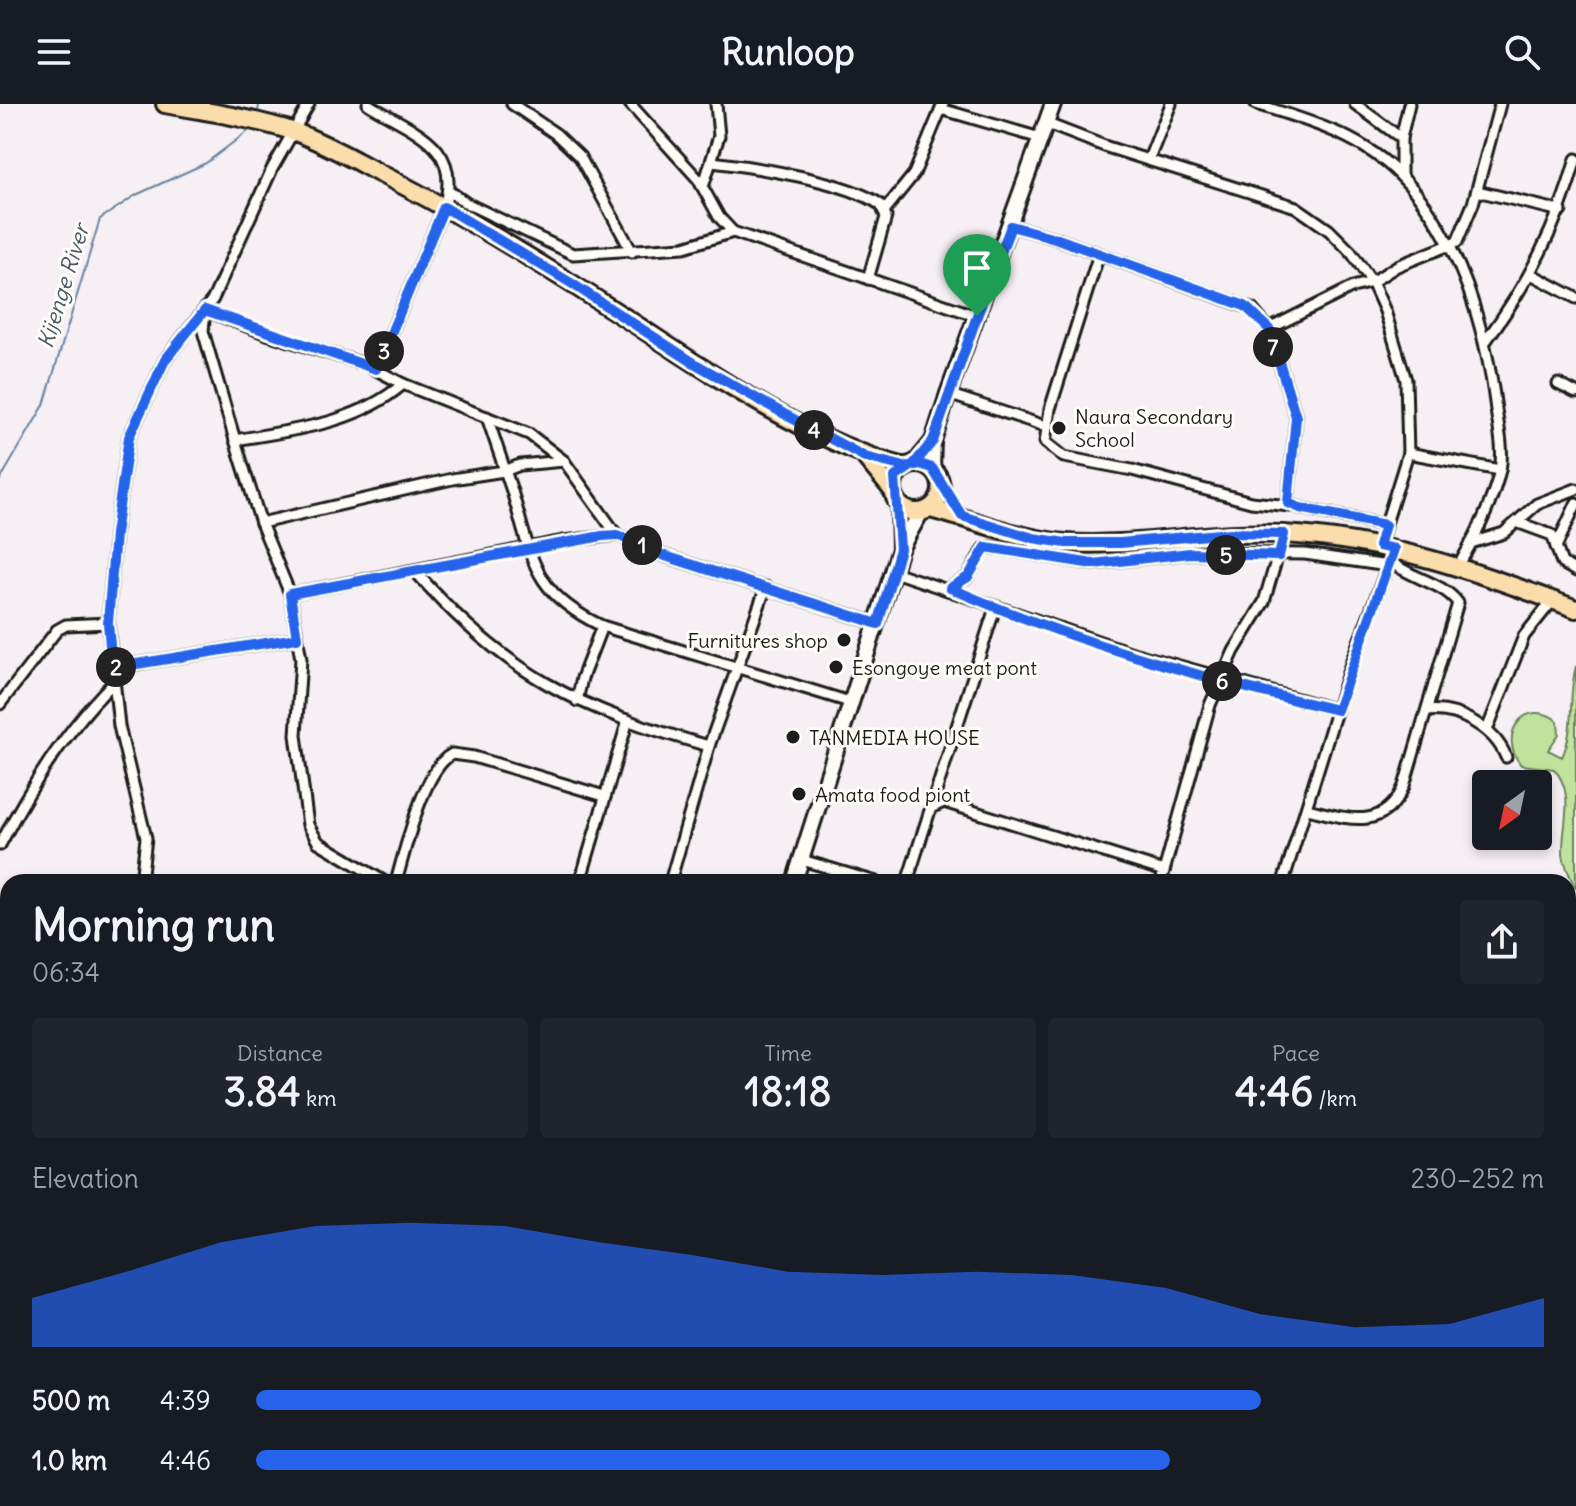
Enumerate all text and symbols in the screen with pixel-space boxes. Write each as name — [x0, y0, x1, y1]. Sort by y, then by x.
icon: menu — [32, 30, 76, 74]
text: Runloop — [721, 30, 855, 75]
icon: search — [1500, 30, 1544, 74]
water label: Kijenge River — [31, 218, 96, 351]
pin — [943, 234, 1011, 316]
icon: arrive — [955, 246, 999, 290]
pin: 7 — [1253, 327, 1293, 367]
pin: 3 — [364, 331, 404, 371]
text: 7 — [1268, 333, 1278, 361]
text: 3 — [378, 337, 390, 365]
place label: Naura Secondary School — [1075, 404, 1233, 452]
pin: 4 — [794, 410, 834, 450]
text: 4 — [808, 416, 820, 444]
marker: Naura Secondary School — [1050, 419, 1068, 437]
pin: 1 — [622, 525, 662, 565]
text: 1 — [638, 531, 646, 559]
pin: 5 — [1206, 535, 1246, 575]
text: 5 — [1220, 541, 1232, 569]
place label: Furnitures shop — [688, 628, 828, 653]
marker: Furnitures shop — [835, 631, 853, 649]
pin: 2 — [96, 647, 136, 687]
text: 2 — [110, 653, 122, 681]
place label: Esongoye meat pont — [852, 655, 1037, 680]
marker: Esongoye meat pont — [827, 658, 845, 676]
pin: 6 — [1202, 661, 1242, 701]
text: 6 — [1216, 667, 1228, 695]
place label: TANMEDIA HOUSE — [809, 725, 980, 750]
marker: TANMEDIA HOUSE — [784, 728, 802, 746]
north arrow — [1472, 770, 1552, 850]
map controls — [1472, 770, 1552, 850]
place label: Amata food piont — [815, 782, 971, 807]
marker: Amata food piont — [790, 785, 808, 803]
text: Morning run — [32, 898, 275, 953]
button: share — [1460, 900, 1544, 984]
text: 06:34 — [32, 956, 100, 989]
text: Distance — [237, 1039, 323, 1067]
text: Time — [764, 1039, 812, 1067]
text: Pace — [1272, 1039, 1320, 1067]
text: 3.84 — [224, 1067, 301, 1117]
text: 18:18 — [745, 1067, 831, 1117]
text: 4:46 — [1235, 1067, 1313, 1117]
text: km — [301, 1084, 336, 1112]
text: /km — [1313, 1084, 1357, 1112]
text: Elevation — [32, 1162, 139, 1195]
text: 230–252 m — [1411, 1162, 1544, 1195]
text: 500 m — [32, 1384, 110, 1417]
text: 4:39 — [160, 1384, 211, 1417]
text: 1.0 km — [32, 1444, 107, 1477]
text: 4:46 — [160, 1444, 211, 1477]

